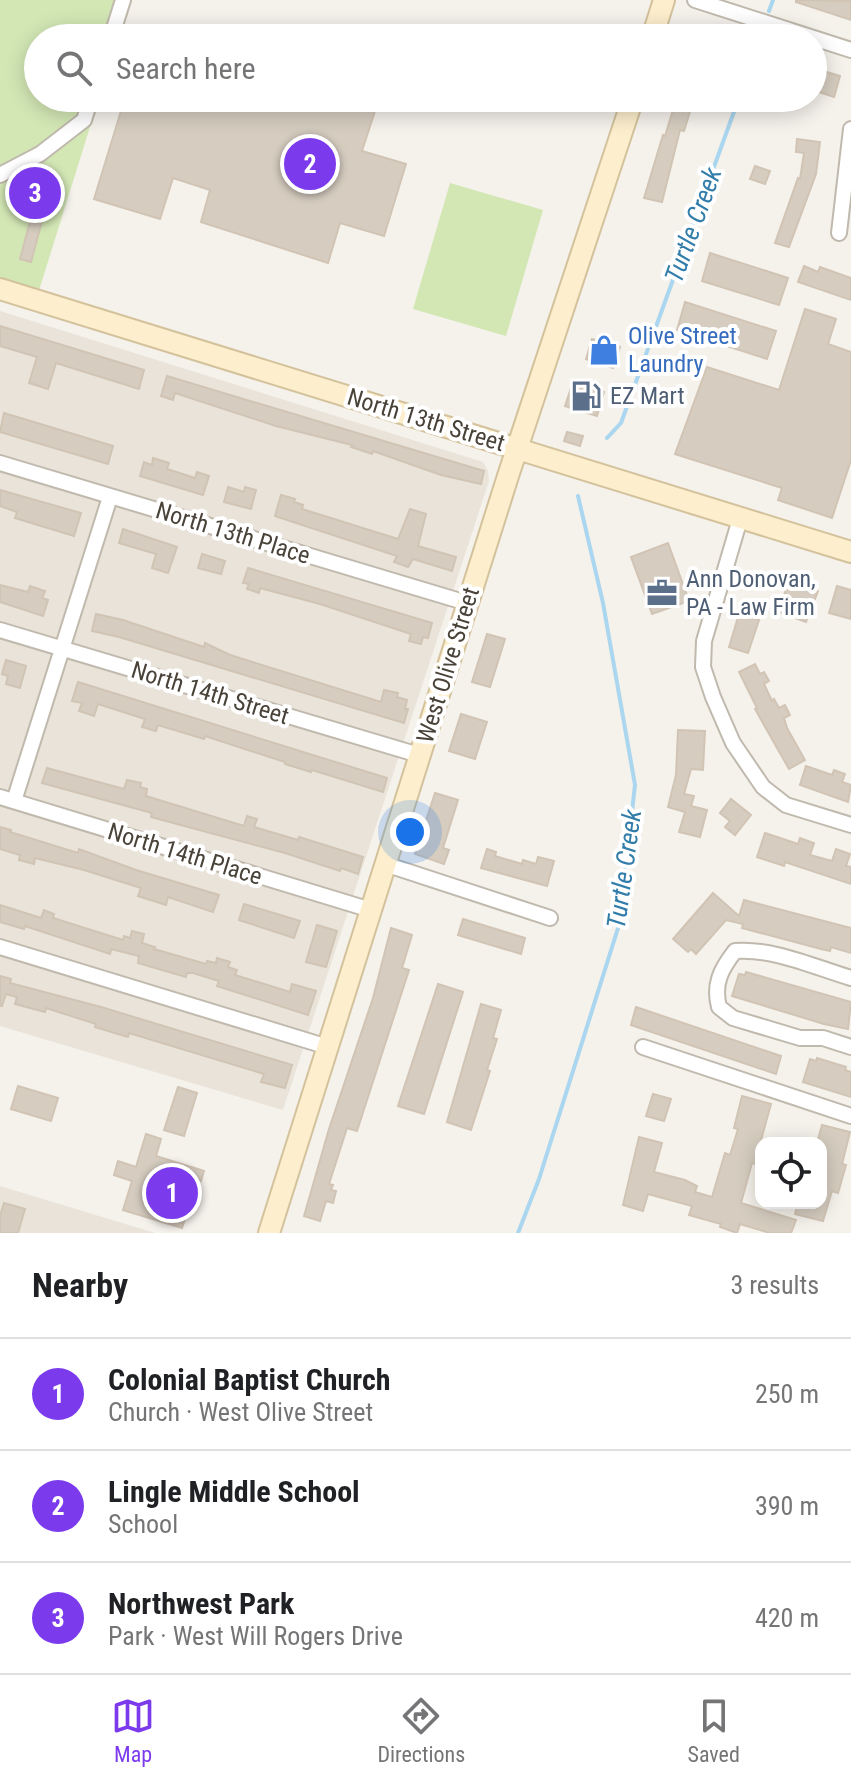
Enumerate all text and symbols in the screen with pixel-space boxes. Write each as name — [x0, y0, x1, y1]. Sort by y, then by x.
search box — [24, 24, 827, 112]
icon: search — [52, 46, 96, 90]
text: Search here — [116, 51, 256, 86]
pin: 2 — [284, 134, 336, 194]
pin: 3 — [9, 163, 61, 223]
water label: Turtle Creek — [658, 163, 728, 287]
place label: Olive Street Laundry — [628, 322, 737, 378]
shop icon: Olive Street Laundry — [587, 333, 621, 367]
fuel station icon: EZ Mart — [569, 379, 603, 413]
place label: EZ Mart — [610, 382, 685, 410]
street label: North 13th Street — [344, 383, 508, 457]
street label: North 13th Place — [153, 496, 313, 570]
place label: Ann Donovan, PA - Law Firm — [686, 565, 816, 621]
office icon: Ann Donovan, PA - Law Firm — [645, 576, 679, 610]
street label: West Olive Street — [411, 584, 485, 746]
street label: North 14th Street — [128, 656, 292, 730]
water label: Turtle Creek — [601, 807, 647, 931]
your location — [390, 812, 430, 852]
street label: North 14th Place — [105, 817, 265, 891]
map controls — [755, 1137, 827, 1209]
button: locate — [755, 1137, 827, 1209]
pin: 1 — [146, 1163, 198, 1223]
text: Nearby — [32, 1265, 128, 1305]
text: 3 results — [730, 1270, 819, 1300]
text: Colonial Baptist Church — [108, 1362, 391, 1397]
text: 1 — [51, 1379, 65, 1409]
text: 250 m — [755, 1379, 819, 1409]
text: Church · West Olive Street — [108, 1397, 373, 1427]
text: Lingle Middle School — [108, 1474, 360, 1509]
text: 2 — [51, 1491, 65, 1521]
text: 390 m — [755, 1491, 819, 1521]
text: School — [108, 1509, 178, 1539]
text: Northwest Park — [108, 1586, 294, 1621]
text: 3 — [51, 1603, 65, 1633]
text: 420 m — [755, 1603, 819, 1633]
text: Park · West Will Rogers Drive — [108, 1621, 403, 1651]
tab: Map — [111, 1694, 155, 1767]
tab: Directions — [377, 1694, 465, 1767]
tab: Saved — [688, 1694, 740, 1767]

